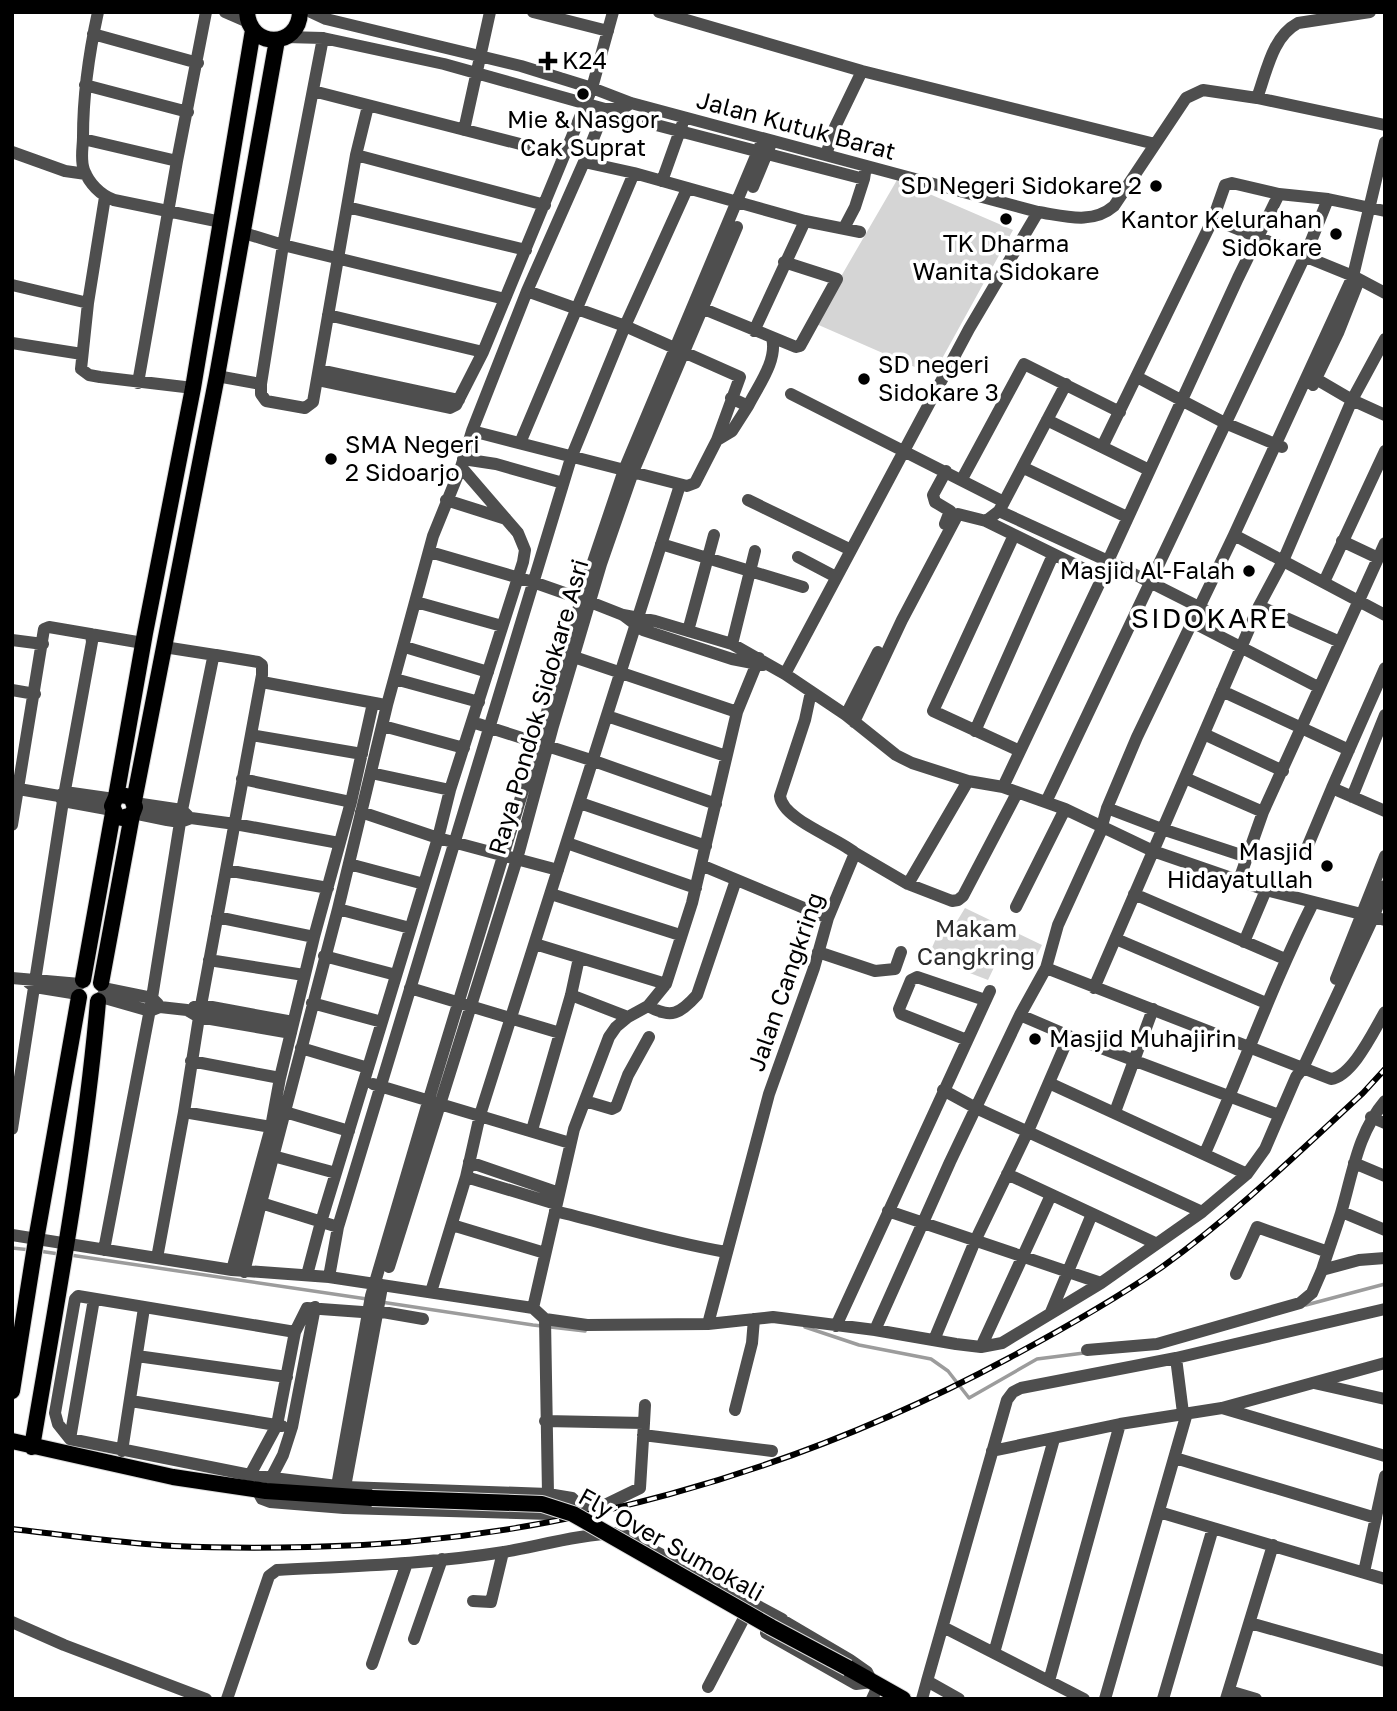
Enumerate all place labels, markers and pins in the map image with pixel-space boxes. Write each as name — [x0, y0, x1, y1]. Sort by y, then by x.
place label: K24 — [562, 45, 607, 74]
marker: K24 — [540, 53, 556, 69]
marker: Mie & Nasgor Cak Suprat — [575, 86, 591, 102]
place label: Mie & Nasgor Cak Suprat — [507, 104, 659, 161]
place label: SD Negeri Sidokare 2 — [900, 170, 1142, 199]
marker: SD Negeri Sidokare 2 — [1148, 178, 1164, 194]
place label: Kantor Kelurahan Sidokare — [1120, 204, 1322, 261]
marker: TK Dharma Wanita Sidokare — [998, 211, 1014, 227]
marker: Kantor Kelurahan Sidokare — [1328, 226, 1344, 242]
place label: TK Dharma Wanita Sidokare — [913, 228, 1099, 285]
place label: SD negeri Sidokare 3 — [878, 349, 999, 406]
marker: SD negeri Sidokare 3 — [856, 371, 872, 387]
place label: SMA Negeri 2 Sidoarjo — [345, 429, 480, 486]
marker: SMA Negeri 2 Sidoarjo — [323, 451, 339, 467]
place label: Masjid Al-Falah — [1060, 555, 1235, 584]
marker: Masjid Al-Falah — [1241, 563, 1257, 579]
place label: Masjid Hidayatullah — [1167, 836, 1313, 893]
marker: Masjid Hidayatullah — [1319, 858, 1335, 874]
place label: Masjid Muhajirin — [1049, 1023, 1236, 1052]
marker: Masjid Muhajirin — [1027, 1031, 1043, 1047]

